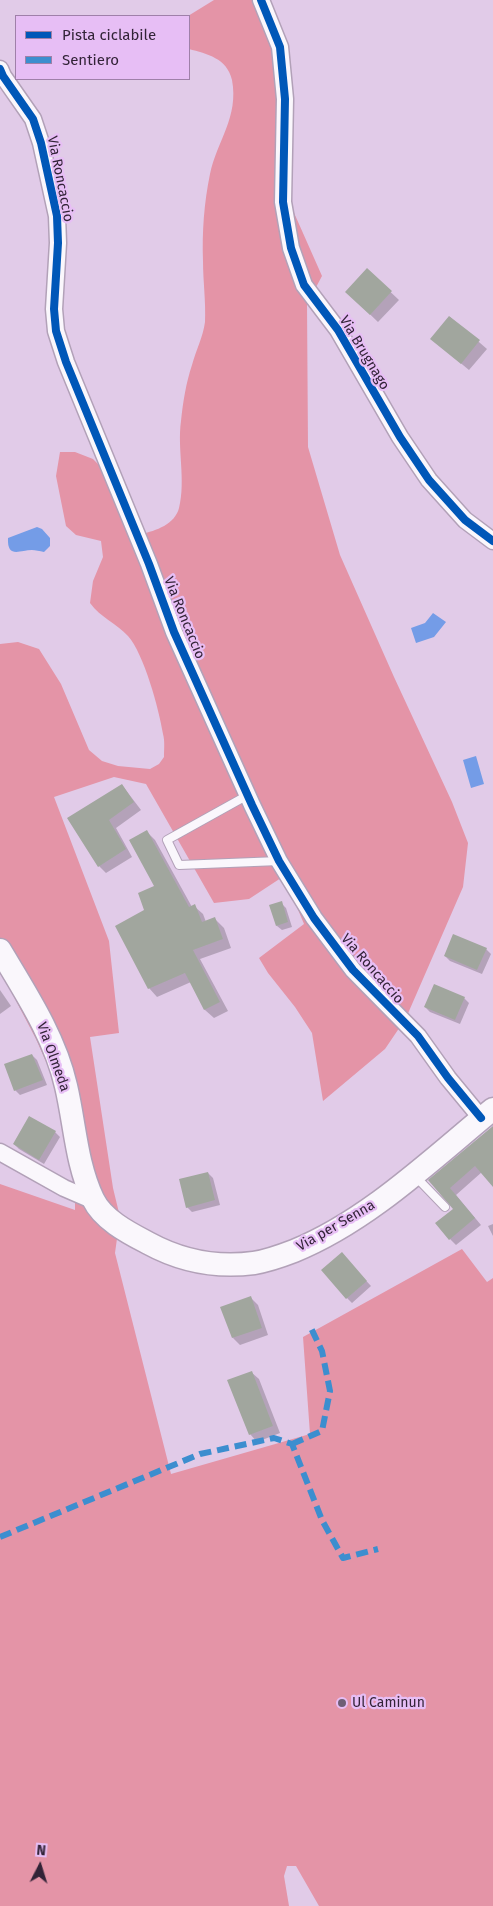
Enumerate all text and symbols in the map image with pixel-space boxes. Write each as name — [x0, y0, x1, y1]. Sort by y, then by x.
legend — [15, 15, 190, 80]
text: Pista ciclabile — [62, 26, 156, 44]
text: Sentiero — [62, 51, 119, 69]
street label: Via Roncaccio — [43, 135, 77, 223]
street label: Via Brugnago — [335, 313, 393, 393]
street label: Via Roncaccio — [160, 574, 208, 662]
street label: Via Roncaccio — [337, 931, 407, 1007]
street label: Via Olmeda — [33, 1020, 73, 1094]
street label: Via per Senna — [294, 1197, 378, 1255]
place label: Ul Caminun — [352, 1695, 425, 1711]
marker: Ul Caminun — [336, 1697, 348, 1709]
north arrow — [15, 1841, 65, 1891]
text: N — [36, 1842, 47, 1859]

